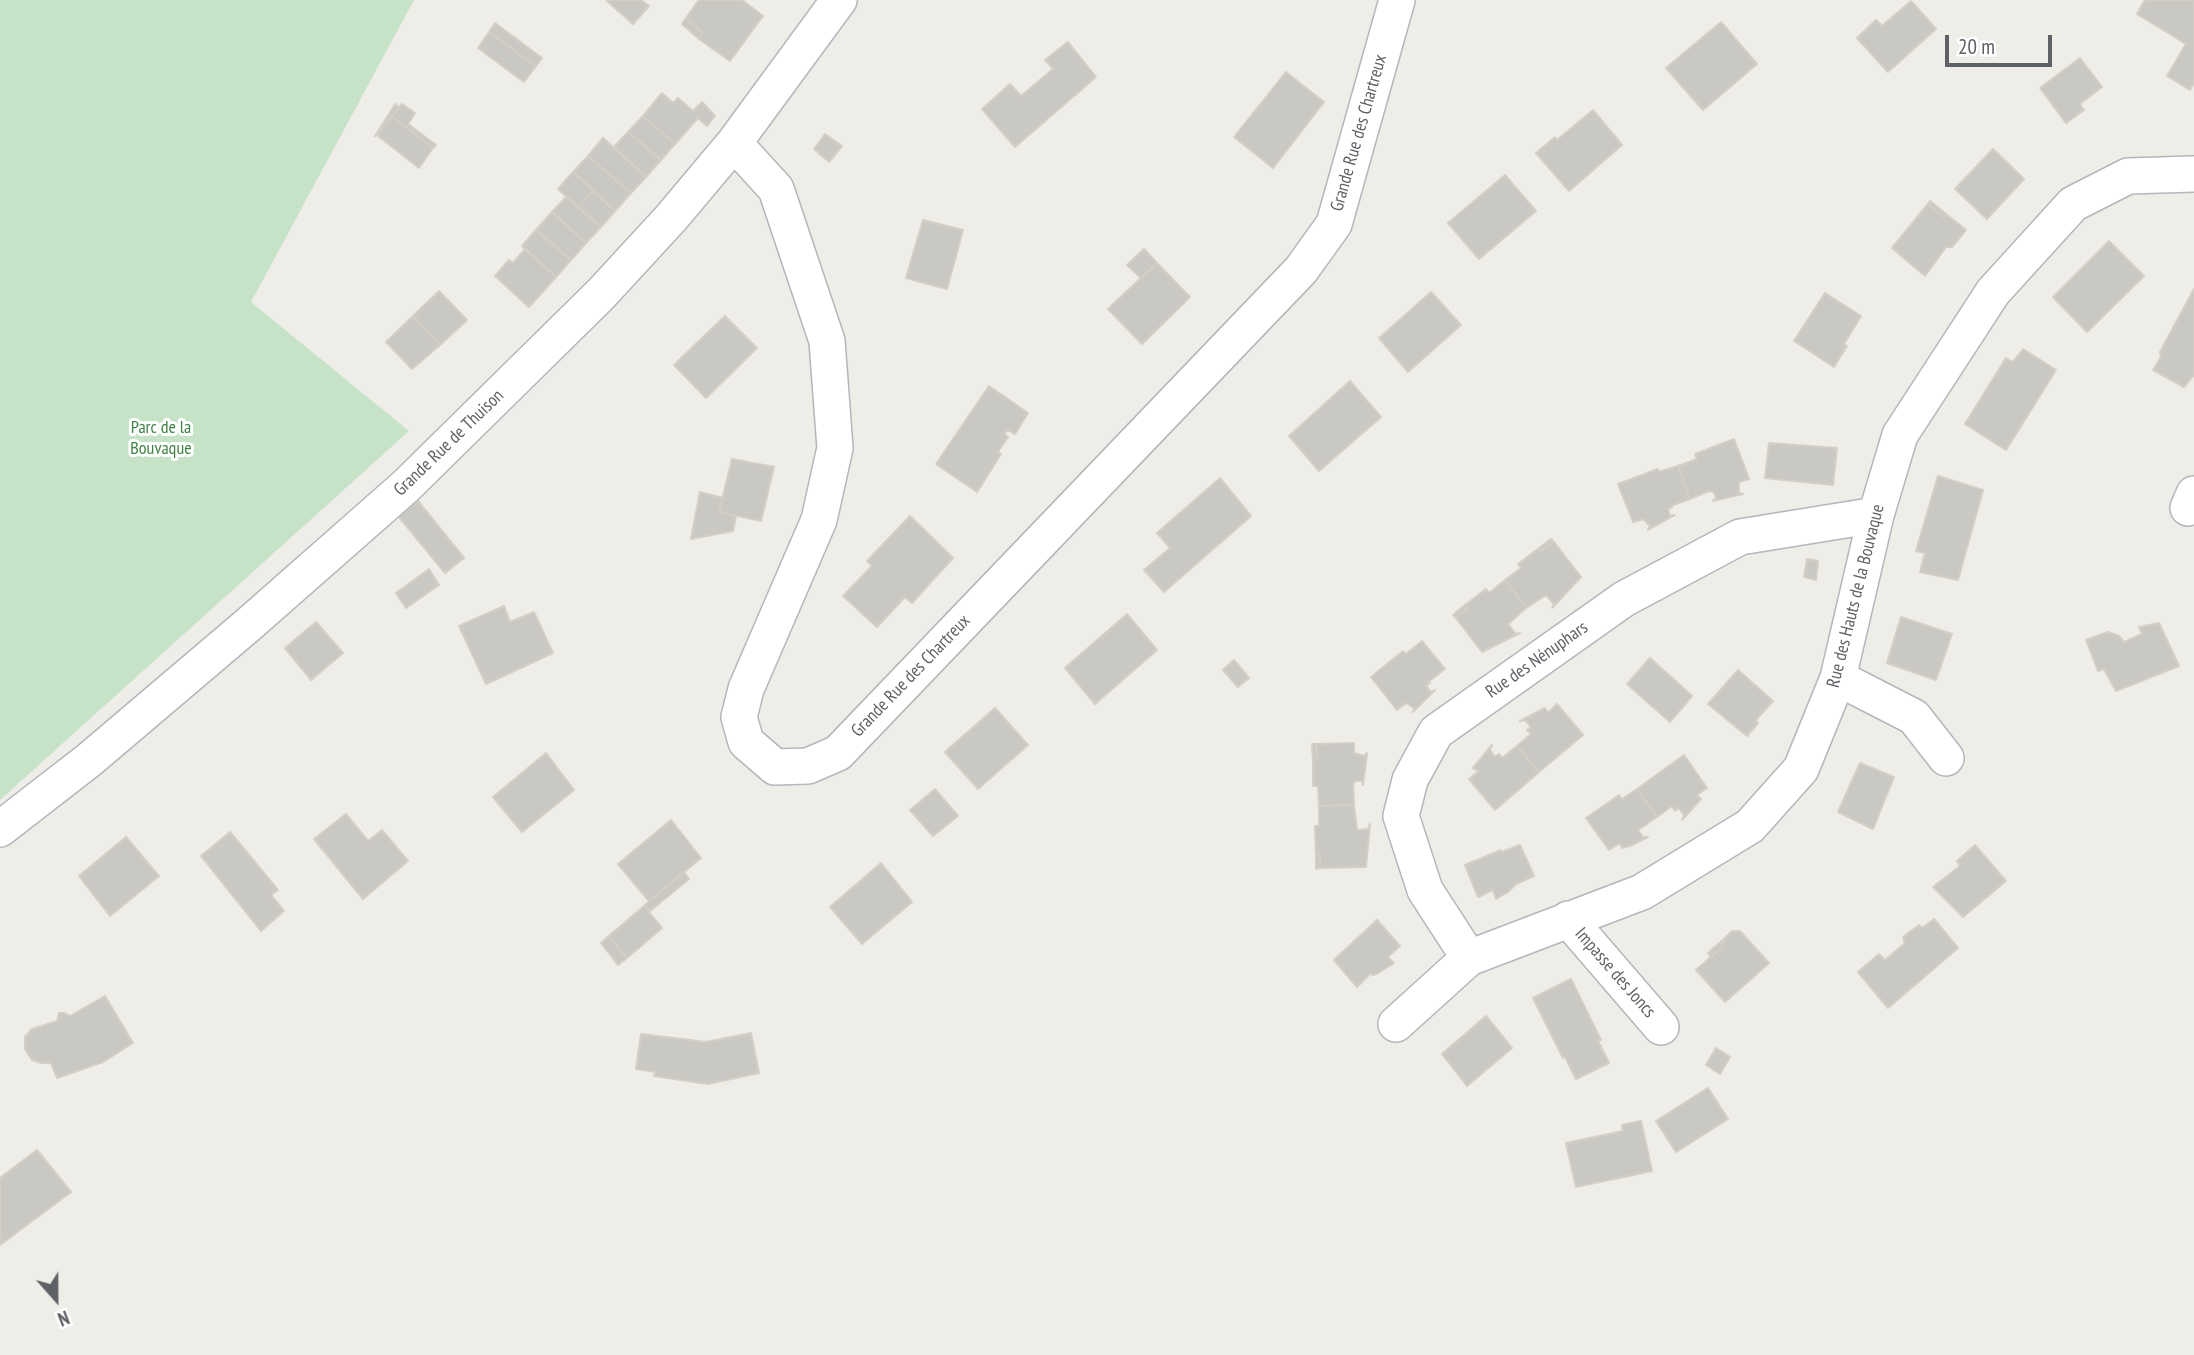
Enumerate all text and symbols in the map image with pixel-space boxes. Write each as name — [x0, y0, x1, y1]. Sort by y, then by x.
scale bar — [1949, 21, 2056, 65]
text: 20 m — [1958, 33, 1995, 60]
street label: Grande Rue des Chartreux — [1326, 52, 1392, 214]
street label: Grande Rue de Thuison — [390, 385, 508, 501]
park label: Parc de la Bouvaque — [130, 417, 192, 460]
street label: Rue des Hauts de la Bouvaque — [1823, 502, 1889, 690]
street label: Grande Rue des Chartreux — [847, 610, 975, 742]
street label: Rue des Nénuphars — [1482, 617, 1592, 703]
street label: Impasse des Joncs — [1570, 924, 1660, 1022]
north arrow — [21, 1264, 91, 1334]
text: N — [54, 1306, 73, 1332]

